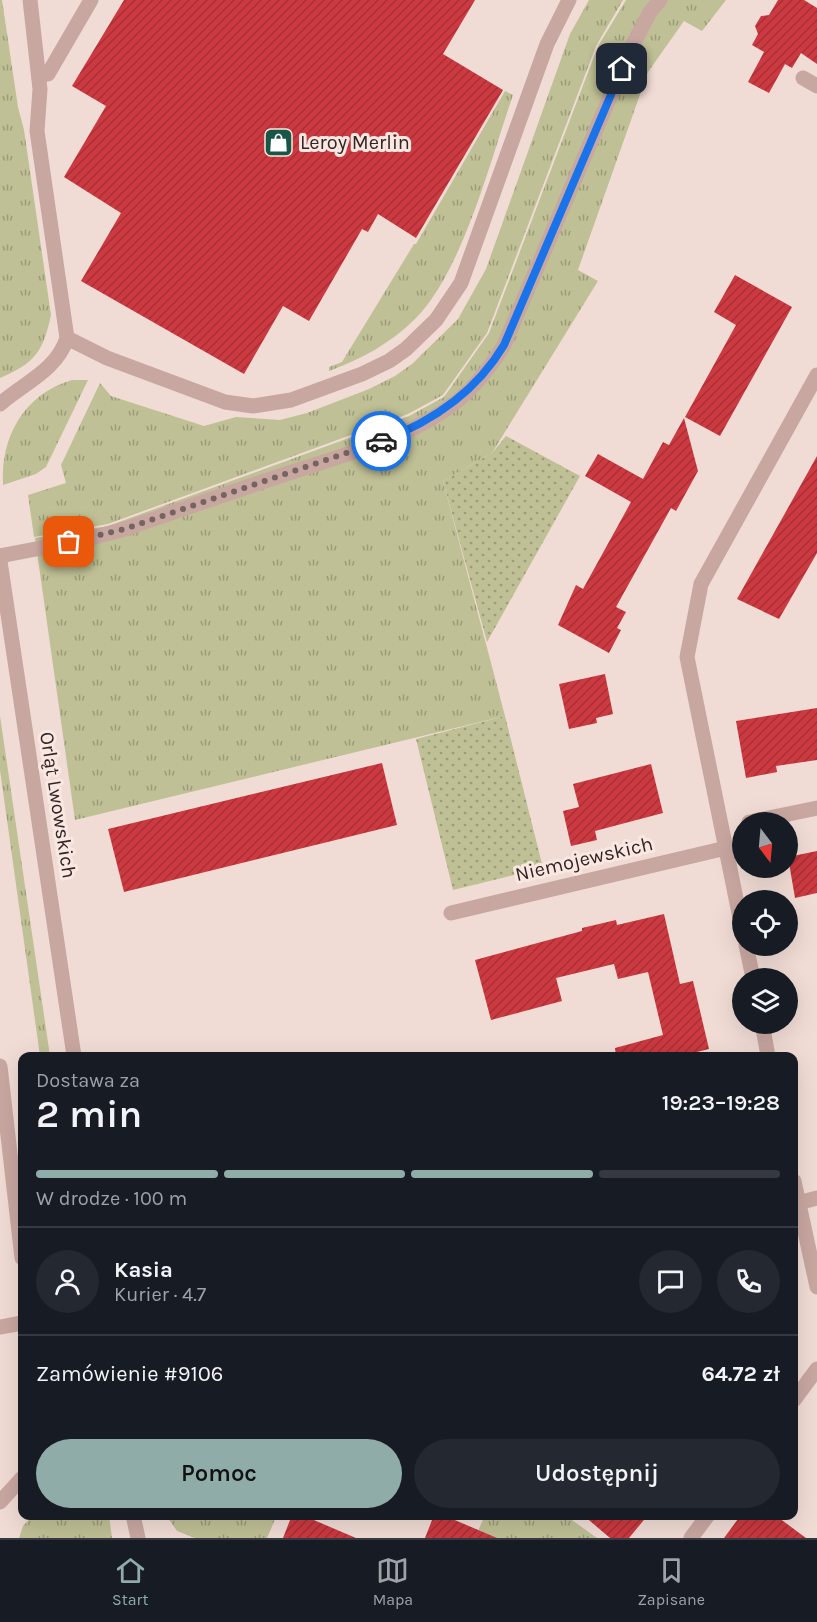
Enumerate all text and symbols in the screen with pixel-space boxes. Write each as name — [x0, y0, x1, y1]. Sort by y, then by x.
pin — [596, 43, 647, 94]
icon: home — [605, 52, 638, 85]
shop icon: Leroy Merlin — [263, 126, 295, 158]
place label: Leroy Merlin — [300, 131, 410, 154]
courier — [351, 411, 411, 471]
icon: car — [365, 425, 398, 458]
pin — [43, 516, 94, 567]
icon: bag — [52, 525, 85, 558]
street label: Orląt Lwowskich — [35, 730, 81, 880]
north arrow — [732, 812, 798, 878]
map controls — [732, 812, 798, 1034]
street label: Niemojewskich — [513, 832, 655, 886]
button: locate — [732, 890, 798, 956]
button: layers — [732, 968, 798, 1034]
text: Dostawa za — [36, 1069, 140, 1092]
text: 19:23–19:28 — [662, 1090, 780, 1116]
text: 2 min — [36, 1091, 142, 1137]
text: W drodze · 100 m — [36, 1187, 187, 1210]
button: person — [36, 1250, 99, 1313]
button: chat — [639, 1250, 702, 1313]
button: phone — [717, 1250, 780, 1313]
text: Kasia — [114, 1257, 173, 1283]
text: Kurier · 4.7 — [114, 1283, 206, 1306]
text: Zamówienie #9106 — [36, 1361, 223, 1387]
text: 64.72 zł — [701, 1361, 780, 1387]
button: Pomoc — [36, 1439, 402, 1508]
button: Udostępnij — [414, 1439, 780, 1508]
tab: Start — [112, 1554, 148, 1609]
tab: Mapa — [373, 1554, 413, 1609]
tab: Zapisane — [637, 1554, 705, 1609]

